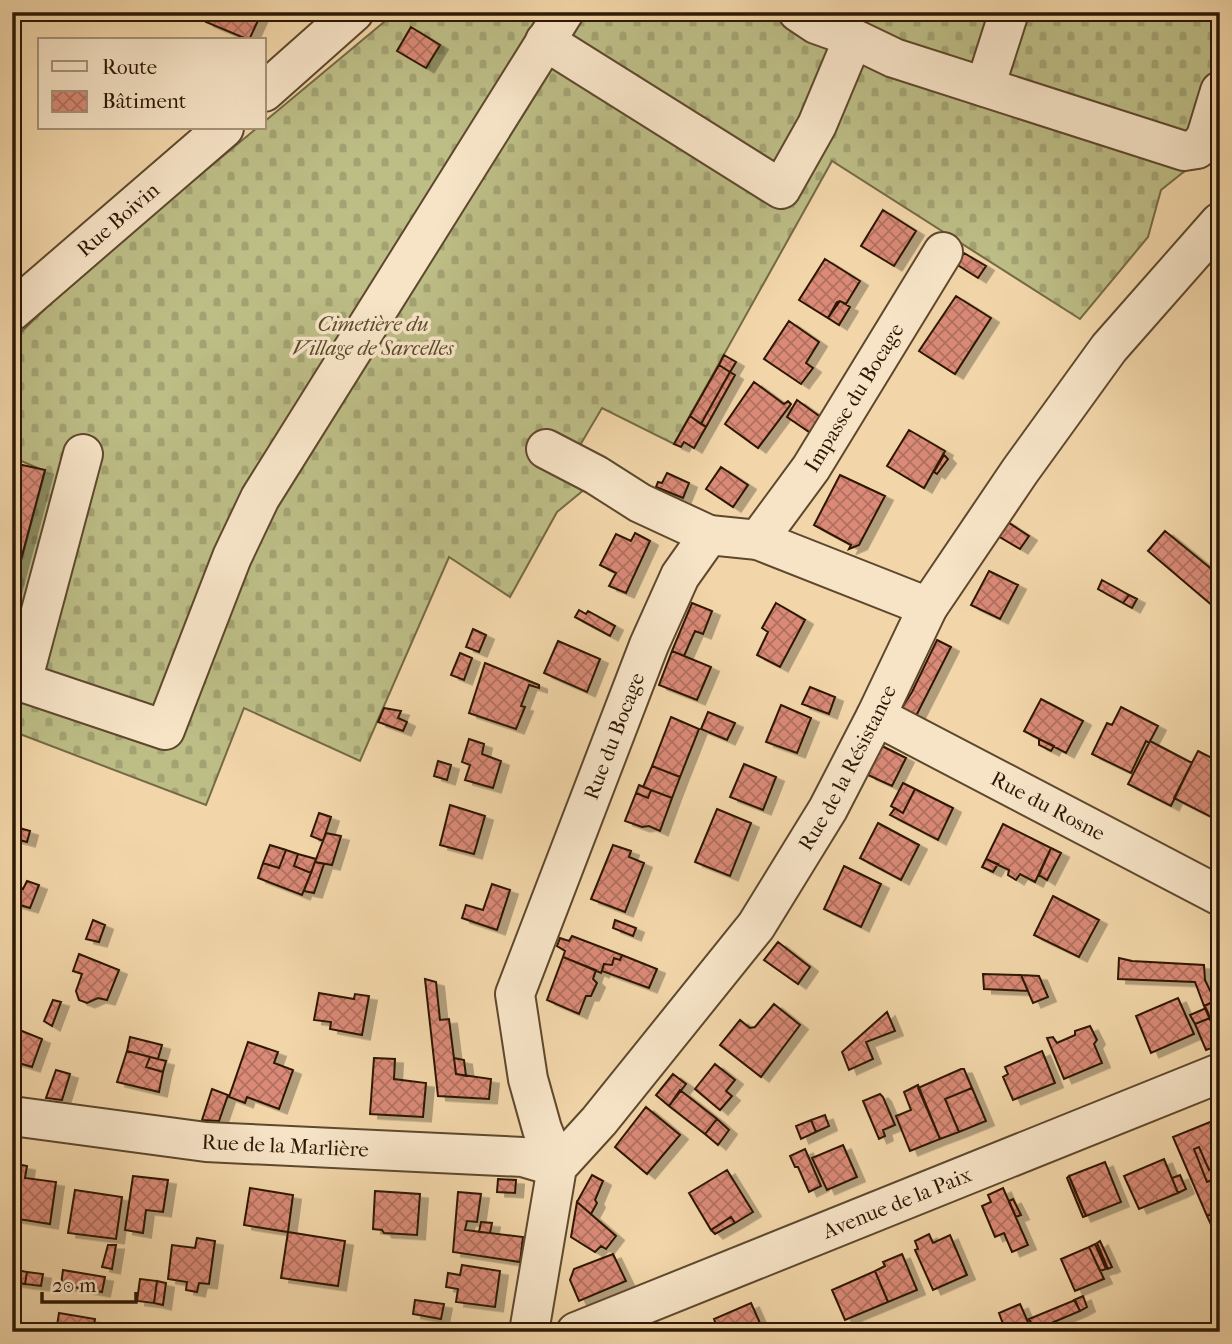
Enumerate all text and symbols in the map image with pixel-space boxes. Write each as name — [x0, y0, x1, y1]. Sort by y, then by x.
legend — [38, 38, 266, 130]
text: Route — [102, 55, 157, 79]
text: Bâtiment — [102, 89, 187, 113]
street label: Rue Boivin — [72, 178, 164, 261]
park label: Cimetière du Village de Sarcelles — [292, 312, 454, 360]
street label: Impasse du Bocage — [800, 319, 909, 476]
street label: Rue du Bocage — [579, 669, 649, 803]
street label: Rue de la Résistance — [793, 681, 901, 855]
street label: Rue du Rosne — [987, 766, 1109, 846]
street label: Rue de la Marlière — [201, 1130, 369, 1162]
street label: Avenue de la Paix — [818, 1162, 975, 1244]
scale bar — [42, 1260, 136, 1304]
text: 20 m — [52, 1273, 97, 1297]

